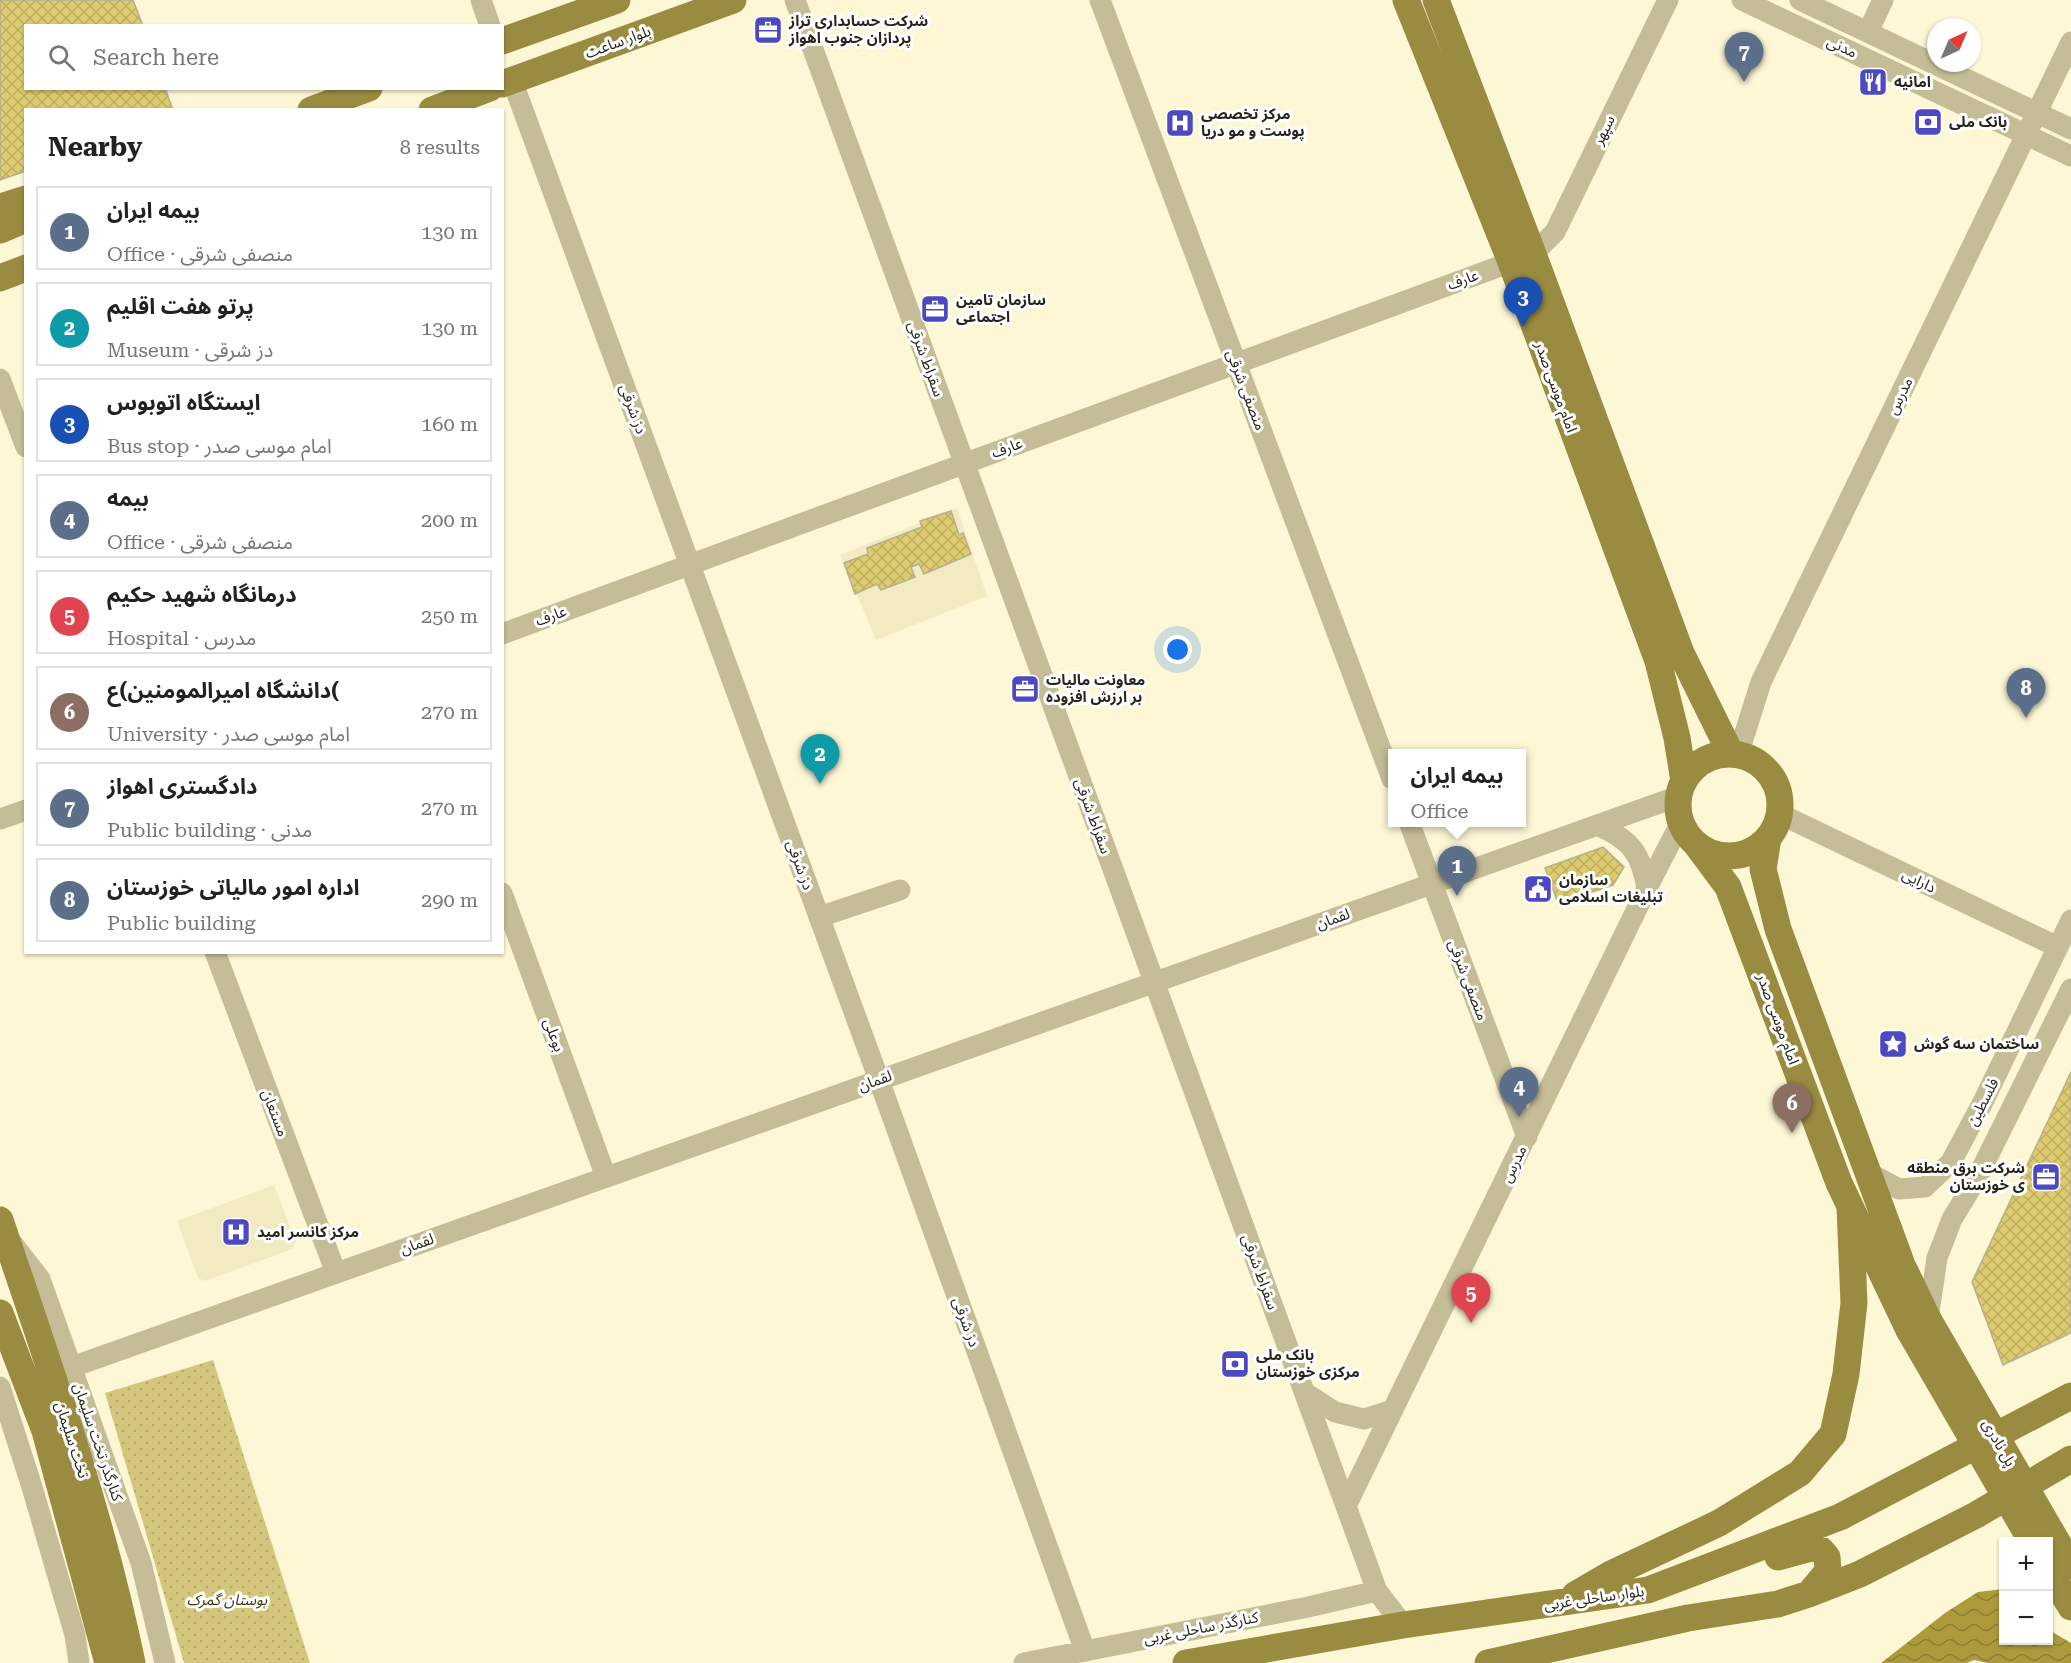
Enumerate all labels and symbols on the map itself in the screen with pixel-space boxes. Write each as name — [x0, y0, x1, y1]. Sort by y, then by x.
place label: شرکت حسابداری تراز پردازان جنوب اهواز — [788, 12, 928, 48]
office icon: شرکت حسابداری تراز پردازان جنوب اهواز — [752, 14, 784, 46]
north arrow — [1927, 18, 1981, 72]
street label: بلوار ساعت — [583, 22, 653, 62]
pin: 7 — [1724, 32, 1764, 82]
street label: مدنی — [1824, 32, 1860, 62]
restaurant icon: امانیه — [1857, 66, 1889, 98]
place label: امانیه — [1894, 73, 1931, 91]
place label: مرکز تخصصی پوست و مو دریا — [1201, 105, 1305, 141]
bank icon: بانک ملی — [1912, 106, 1944, 138]
hospital icon: مرکز تخصصی پوست و مو دریا — [1164, 107, 1196, 139]
street label: سپهر — [1589, 112, 1620, 149]
place label: بانک ملی — [1949, 113, 2007, 131]
street label: عارف — [1445, 266, 1481, 294]
pin: 3 — [1504, 278, 1543, 327]
place label: سازمان تامین اجتماعی — [956, 291, 1046, 326]
office icon: سازمان تامین اجتماعی — [919, 293, 951, 325]
street label: سقراط شرقی — [904, 319, 948, 399]
street label: امام موسی صدر — [1529, 338, 1581, 436]
street label: منصفی شرقی — [1222, 347, 1270, 433]
street label: مدرس — [1883, 375, 1917, 417]
street label: دز شرقی — [616, 382, 650, 436]
street label: عارف — [989, 434, 1025, 462]
street label: عارف — [533, 602, 569, 630]
your location — [1163, 635, 1192, 664]
pin: 8 — [2006, 668, 2046, 718]
place label: معاونت مالیات بر ارزش افزوده — [1046, 671, 1145, 706]
office icon: معاونت مالیات بر ارزش افزوده — [1009, 673, 1041, 705]
pin: 2 — [800, 734, 840, 784]
street label: سقراط شرقی — [1071, 776, 1115, 856]
street label: دز شرقی — [783, 838, 817, 892]
pin: 1 — [1438, 846, 1476, 896]
street label: دارایی — [1899, 865, 1939, 897]
place label: سازمان تبلیغات اسلامی — [1559, 871, 1664, 906]
public building icon: سازمان تبلیغات اسلامی — [1522, 873, 1554, 905]
street label: لقمان — [1314, 905, 1352, 933]
street label: منصفی شرقی — [1444, 937, 1492, 1023]
street label: امام موسی صدر — [1751, 970, 1803, 1068]
street label: بوعلی — [540, 1016, 568, 1054]
place icon: ساختمان سه گوش — [1877, 1028, 1909, 1060]
place label: ساختمان سه گوش — [1914, 1035, 2039, 1053]
street label: لقمان — [856, 1067, 894, 1095]
pin: 4 — [1500, 1068, 1538, 1117]
street label: فلسطین — [1963, 1075, 2003, 1129]
pin: 6 — [1772, 1084, 1812, 1133]
street label: مستعان — [258, 1087, 292, 1139]
street label: مدرس — [1497, 1143, 1531, 1185]
place label: شرکت برق منطقه ی خوزستان — [1907, 1159, 2026, 1194]
office icon: شرکت برق منطقه ی خوزستان — [2030, 1161, 2062, 1193]
hospital icon: مرکز کانسر امید — [220, 1216, 252, 1248]
place label: مرکز کانسر امید — [257, 1223, 359, 1241]
street label: لقمان — [398, 1230, 436, 1258]
street label: سقراط شرقی — [1238, 1232, 1282, 1312]
pin: 5 — [1452, 1274, 1490, 1323]
street label: دز شرقی — [949, 1295, 983, 1349]
place label: بانک ملی مرکزی خوزستان — [1256, 1346, 1360, 1381]
bank icon: بانک ملی مرکزی خوزستان — [1219, 1348, 1251, 1380]
street label: کنارگذر تخت سلیمان — [69, 1381, 127, 1504]
street label: تخت سلیمان — [51, 1399, 93, 1481]
street label: پل نادری — [1977, 1416, 2020, 1470]
street label: بلوار ساحلی غربی — [1543, 1582, 1645, 1614]
park label: بوستان گمرک — [187, 1591, 268, 1609]
street label: کنارگذر ساحلی غربی — [1142, 1608, 1261, 1648]

